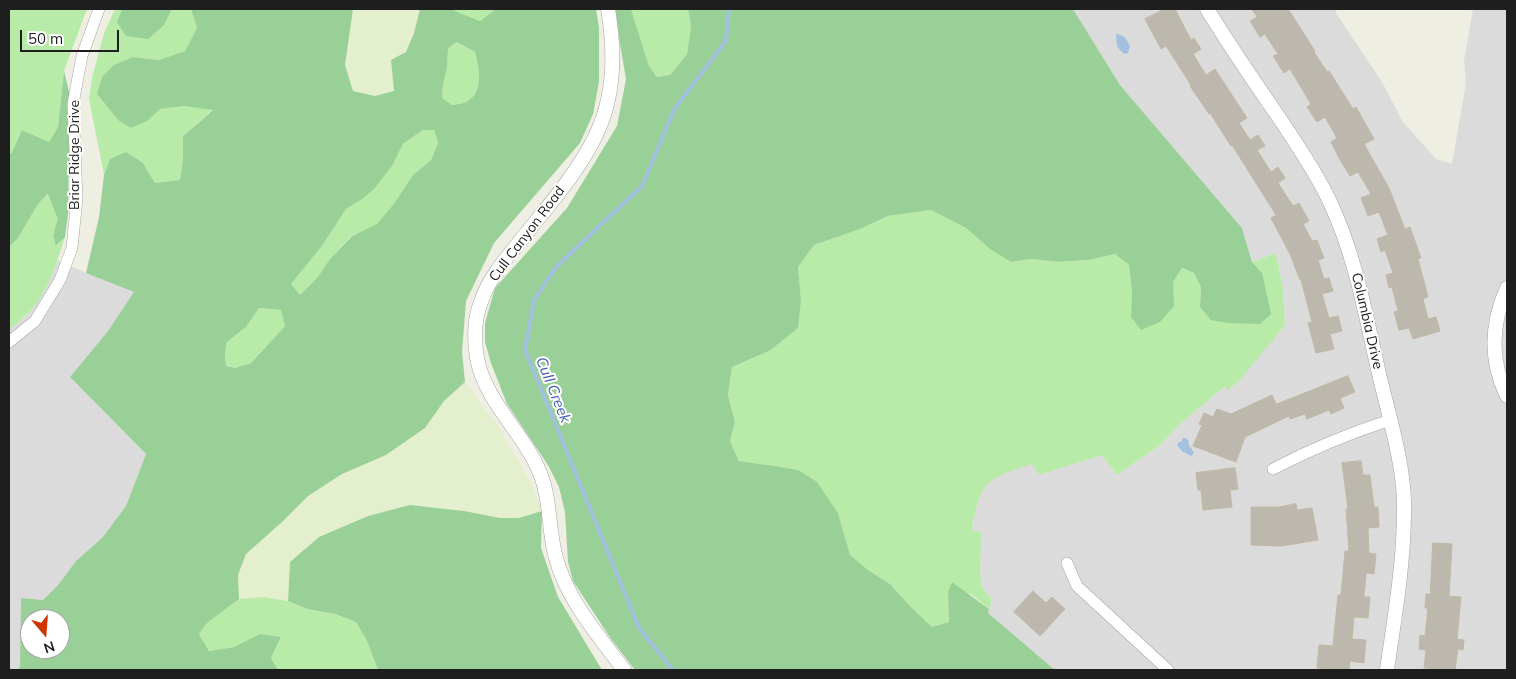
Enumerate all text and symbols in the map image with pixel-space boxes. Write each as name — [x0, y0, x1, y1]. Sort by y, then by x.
scale bar — [22, 20, 121, 52]
text: 50 m — [28, 29, 63, 48]
street label: Briar Ridge Drive — [67, 100, 83, 210]
street label: Cull Canyon Road — [486, 183, 568, 285]
street label: Columbia Drive — [1348, 271, 1386, 371]
water label: Cull Creek — [532, 354, 574, 426]
north arrow — [20, 609, 70, 659]
text: N — [42, 637, 57, 658]

